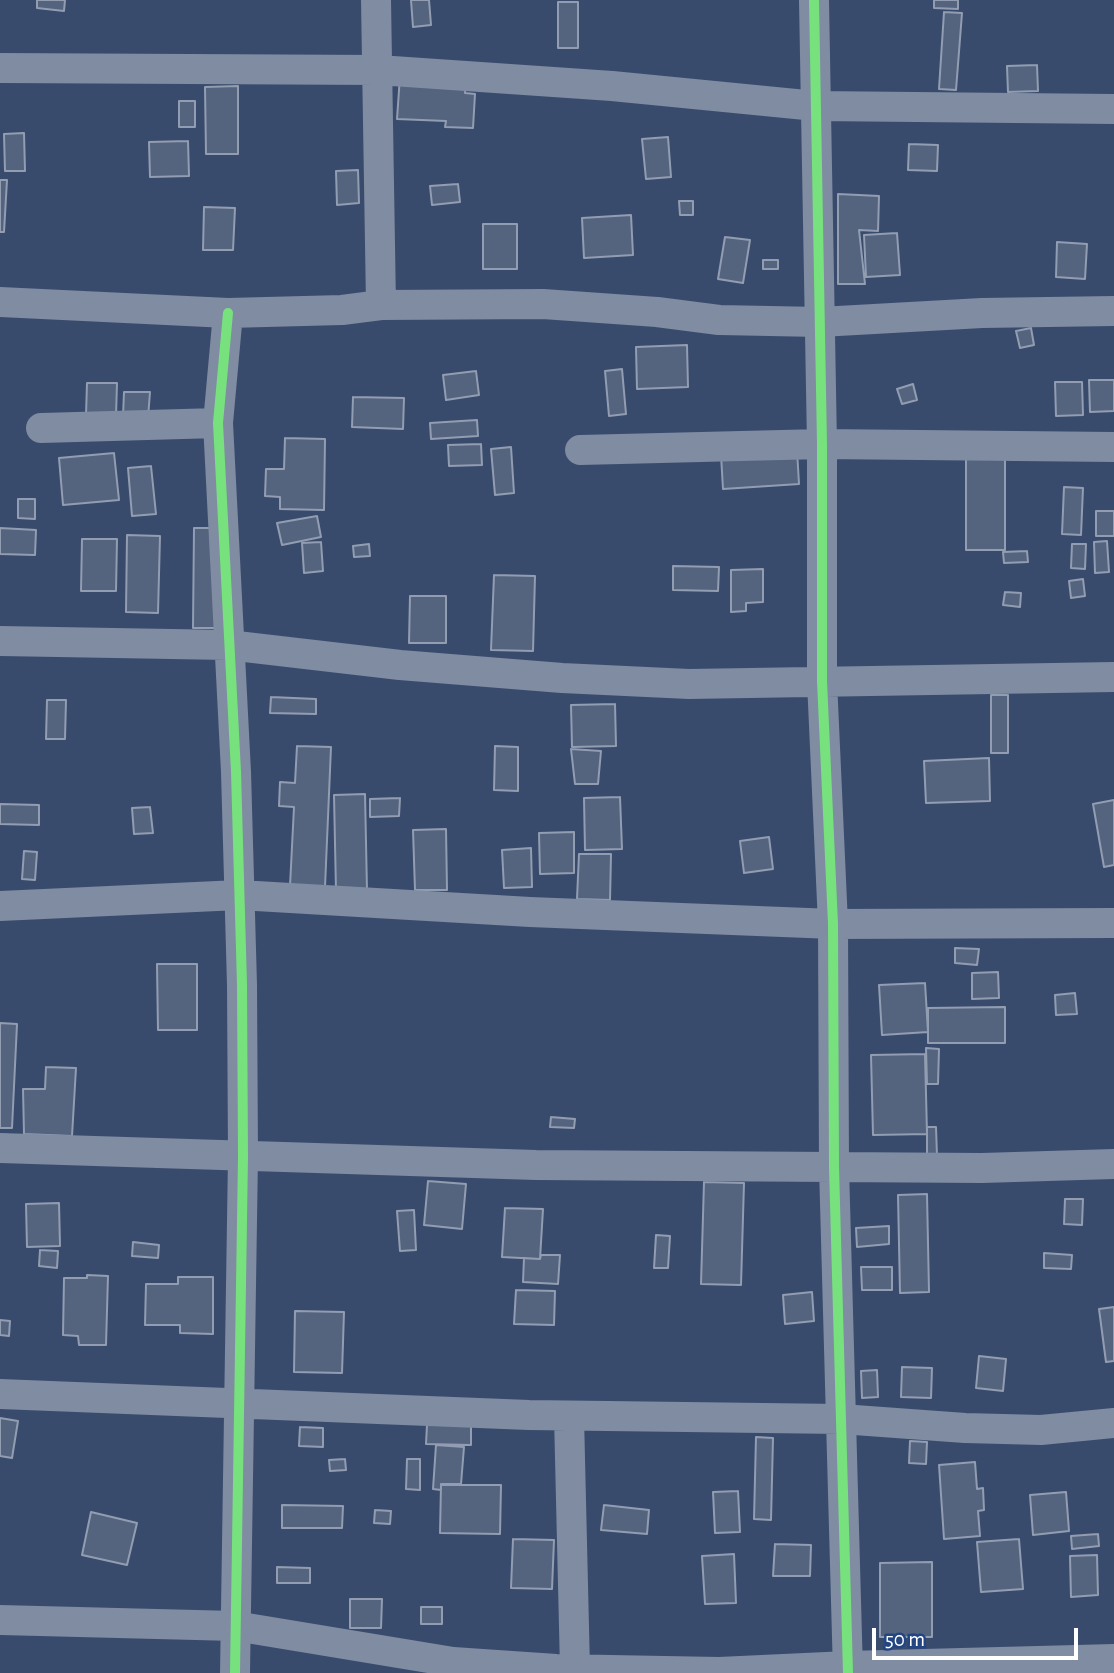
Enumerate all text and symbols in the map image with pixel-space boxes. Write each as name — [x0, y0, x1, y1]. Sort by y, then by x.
scale bar — [876, 1614, 1082, 1658]
text: 50 m — [885, 1629, 925, 1650]

